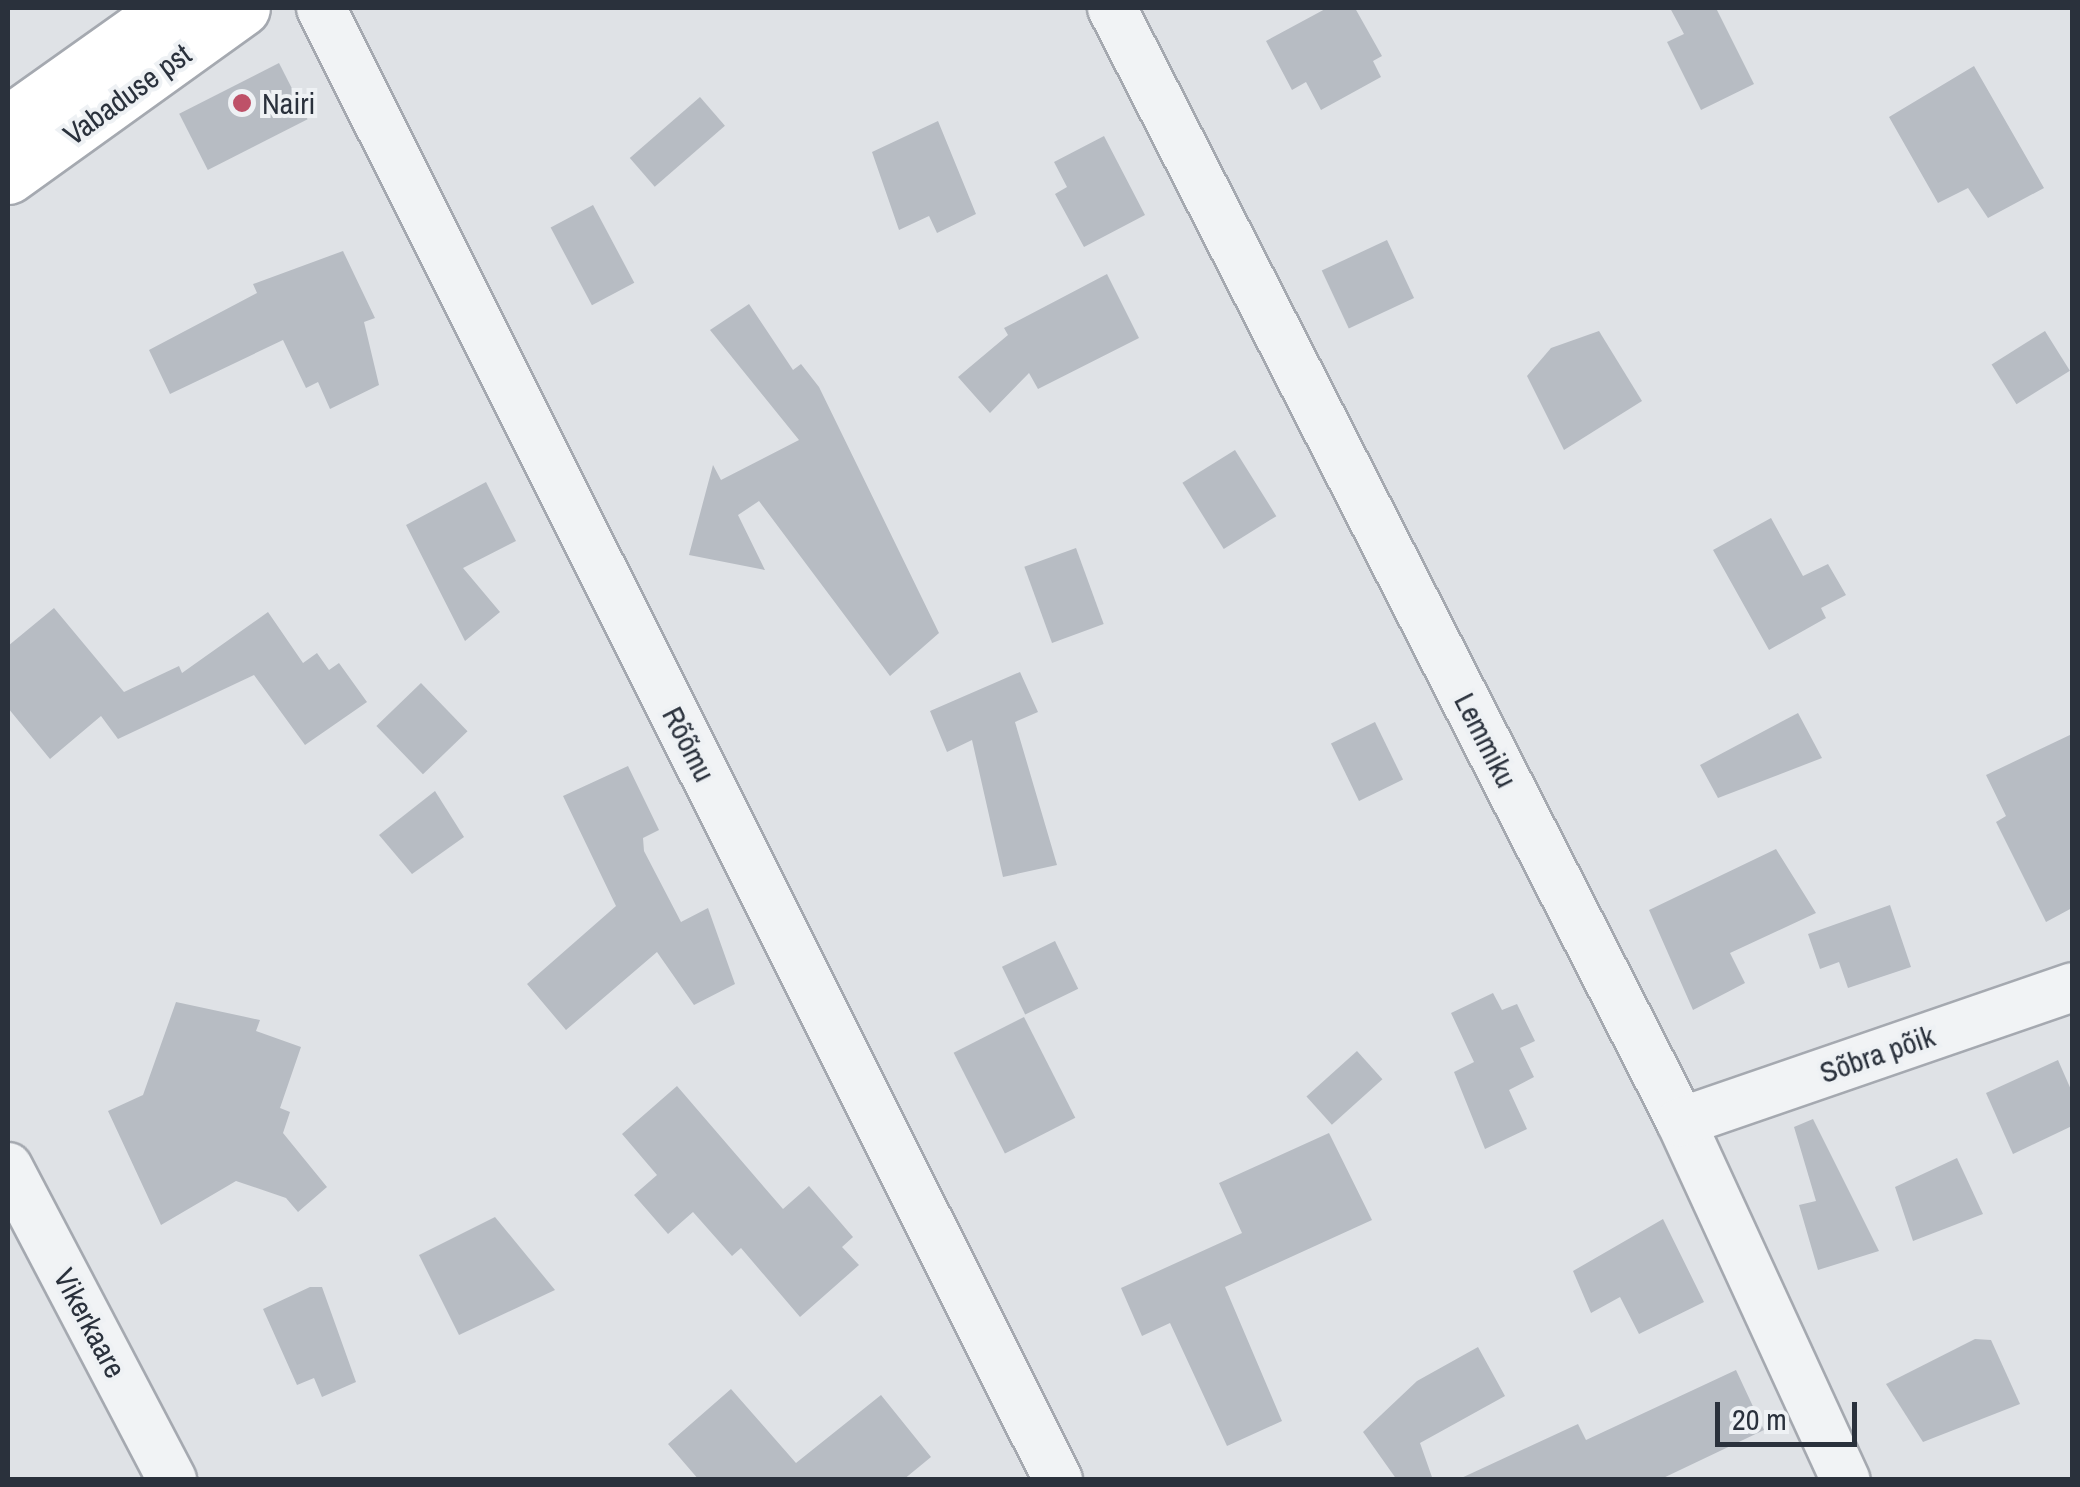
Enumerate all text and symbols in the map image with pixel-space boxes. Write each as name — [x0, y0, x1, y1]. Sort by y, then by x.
street label: Vabaduse pst — [56, 36, 198, 152]
place label: Nairi — [262, 85, 315, 121]
marker: Nairi — [231, 92, 253, 114]
street label: Lemmiku — [1447, 687, 1525, 793]
street label: Rõõmu — [655, 701, 723, 787]
street label: Sõbra põik — [1815, 1018, 1939, 1090]
street label: Vikerkaare — [46, 1262, 134, 1384]
scale bar — [1720, 1382, 1862, 1444]
text: 20 m — [1732, 1399, 1787, 1439]

